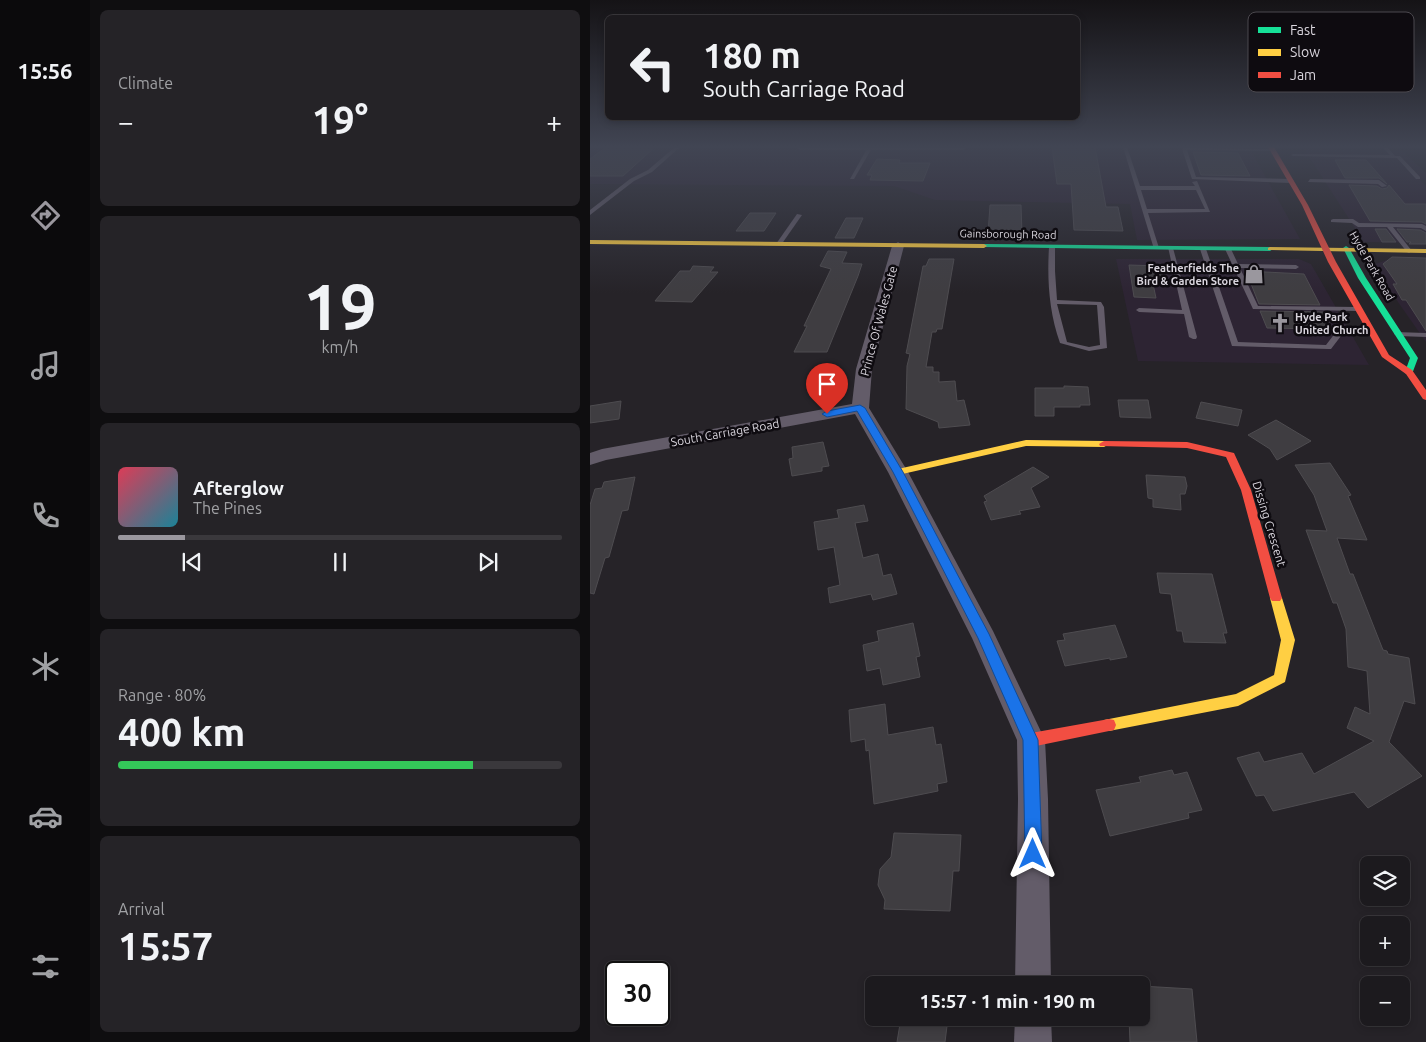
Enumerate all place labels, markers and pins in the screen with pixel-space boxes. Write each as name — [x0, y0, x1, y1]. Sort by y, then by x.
place label: Featherfields The Bird & Garden Store — [1137, 262, 1239, 287]
shop icon: Featherfields The Bird & Garden Store — [1243, 263, 1265, 285]
place label: Hyde Park United Church — [1295, 311, 1368, 336]
church icon: Hyde Park United Church — [1269, 312, 1291, 334]
pin — [806, 363, 848, 414]

